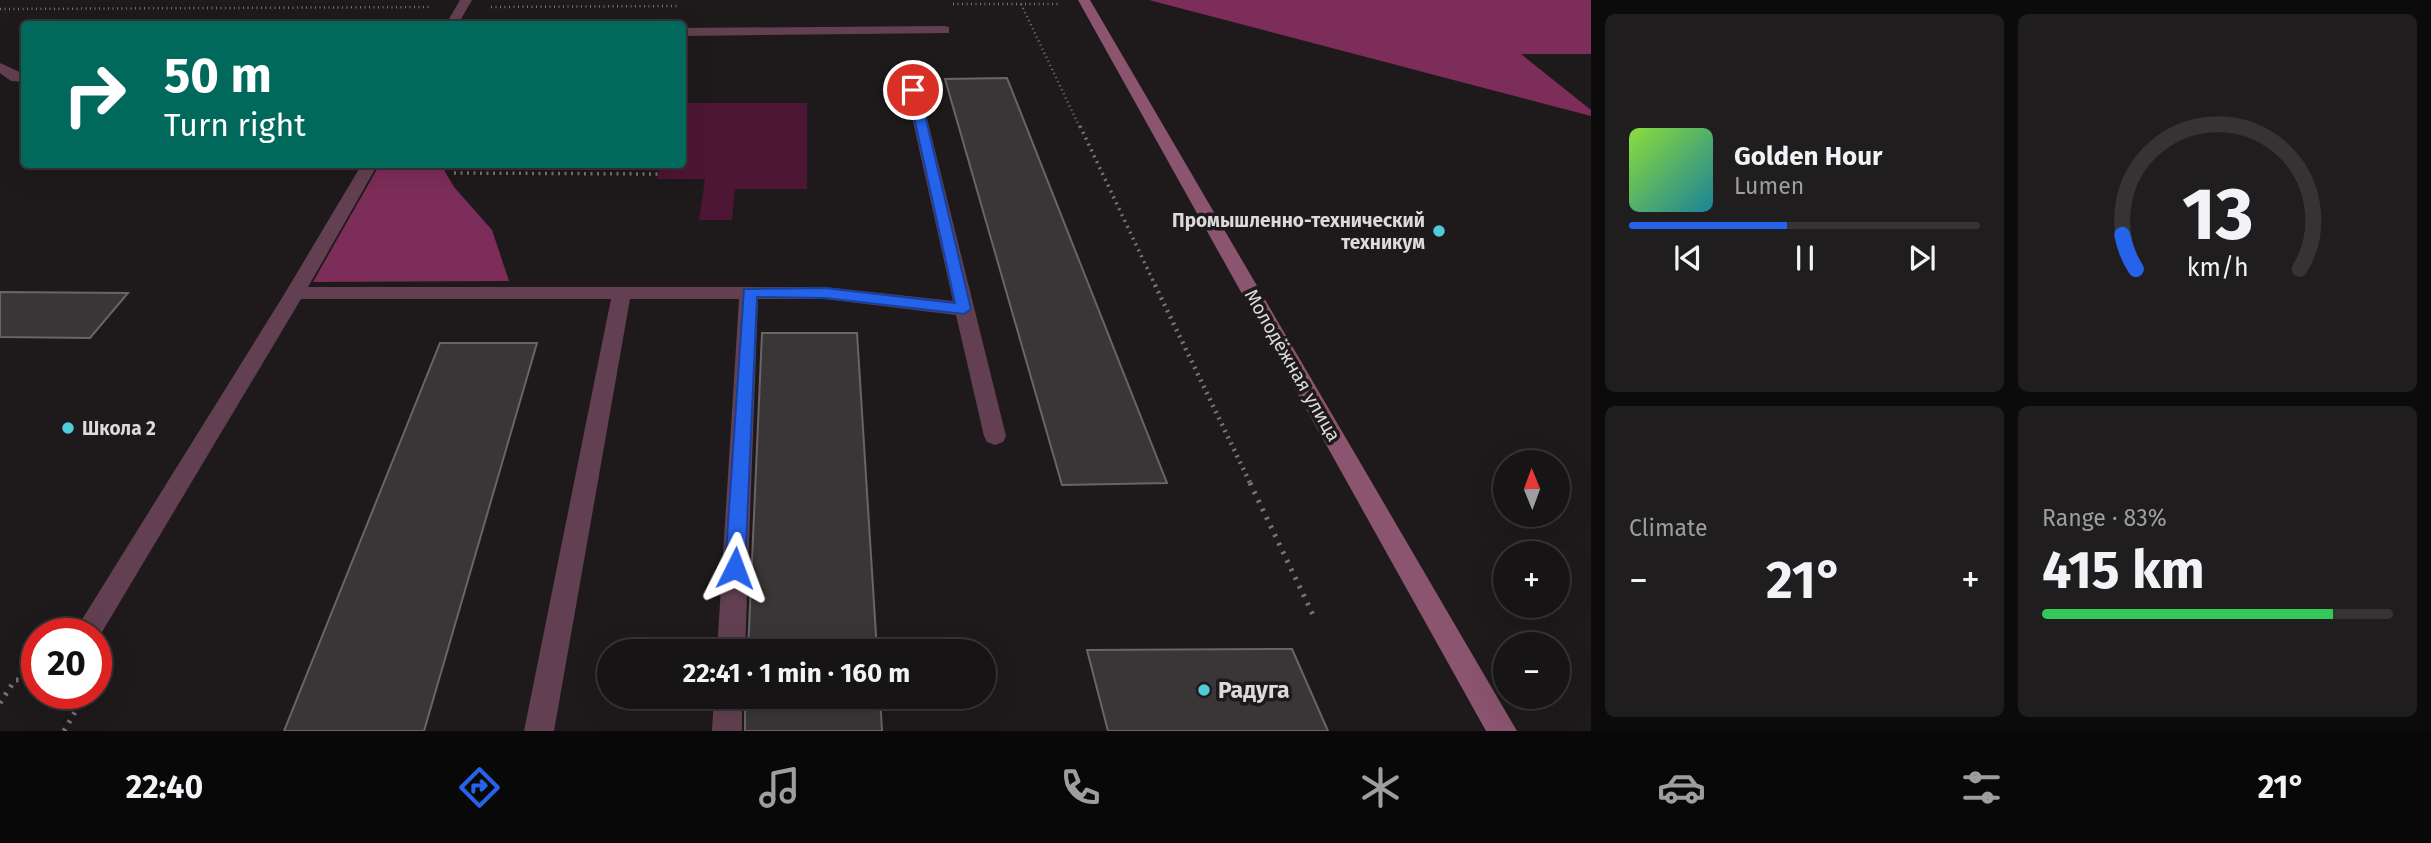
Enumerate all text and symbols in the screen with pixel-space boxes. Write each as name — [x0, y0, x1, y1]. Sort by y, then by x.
text: 50 m — [164, 46, 272, 105]
icon: right — [49, 49, 140, 140]
pin — [883, 60, 943, 120]
icon: arrive — [894, 71, 932, 109]
text: Turn right — [164, 106, 306, 144]
text: Golden Hour — [1734, 141, 1882, 172]
text: 13 — [2182, 171, 2253, 258]
text: Lumen — [1734, 172, 1804, 200]
place label: Промышленно-технический техникум — [1172, 209, 1425, 254]
marker: Промышленно-технический техникум — [1431, 223, 1447, 239]
icon: previous — [1669, 239, 1707, 277]
icon: pause — [1786, 239, 1824, 277]
icon: next — [1903, 239, 1941, 277]
text: km/h — [2187, 253, 2248, 283]
street label: Молодёжная улица — [1240, 285, 1346, 445]
place label: Школа 2 — [82, 417, 156, 440]
marker: Школа 2 — [60, 420, 76, 436]
north arrow — [1493, 450, 1570, 527]
map controls — [1493, 450, 1570, 709]
text: Range · 83% — [2042, 504, 2167, 532]
text: Climate — [1629, 514, 1708, 542]
position arrow — [698, 531, 772, 605]
text: 415 km — [2042, 539, 2205, 602]
button: + — [1493, 541, 1570, 618]
text: 21° — [1766, 549, 1843, 612]
text: − — [1629, 557, 1648, 603]
text: + — [1961, 557, 1980, 603]
speed limit sign: 20 — [21, 618, 112, 709]
button: − — [1493, 632, 1570, 709]
text: 22:41 · 1 min · 160 m — [683, 658, 910, 689]
place label: Радуга — [1218, 676, 1290, 704]
marker: Радуга — [1196, 682, 1212, 698]
icon: directions — [455, 763, 504, 812]
icon: music — [755, 763, 804, 812]
icon: phone — [1056, 763, 1105, 812]
icon: climate — [1356, 763, 1405, 812]
icon: car — [1657, 763, 1706, 812]
icon: filters — [1957, 763, 2006, 812]
text: 22:40 — [126, 768, 203, 806]
text: 21° — [2258, 768, 2305, 806]

